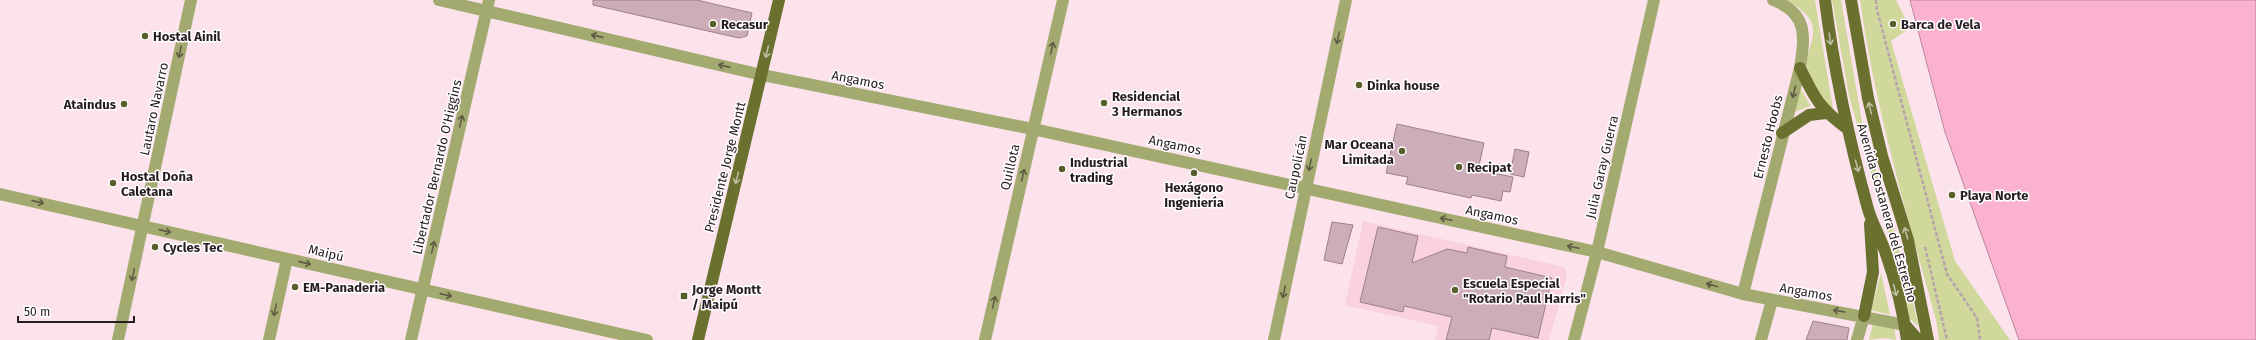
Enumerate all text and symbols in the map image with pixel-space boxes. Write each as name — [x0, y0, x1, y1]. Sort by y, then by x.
place label: Recasur — [721, 17, 769, 32]
place label: Barca de Vela — [1901, 17, 1981, 32]
marker: Recasur — [708, 19, 718, 29]
marker: Barca de Vela — [1888, 19, 1898, 29]
place label: Hostal Ainil — [153, 29, 221, 44]
marker: Hostal Ainil — [140, 31, 150, 41]
one-way arrow — [1333, 31, 1341, 44]
one-way arrow — [591, 32, 604, 40]
one-way arrow — [1826, 32, 1834, 45]
one-way arrow — [1048, 42, 1056, 55]
one-way arrow — [176, 45, 184, 58]
one-way arrow — [763, 45, 771, 58]
street label: Lautaro Navarro — [137, 61, 171, 157]
one-way arrow — [718, 61, 731, 69]
street label: Angamos — [830, 68, 886, 92]
street label: Libertador Bernardo O'Higgins — [410, 78, 464, 256]
place label: Dinka house — [1367, 78, 1440, 93]
marker: Dinka house — [1354, 80, 1364, 90]
one-way arrow — [1789, 86, 1797, 99]
place label: Residencial 3 Hermanos — [1111, 89, 1183, 119]
street label: Ernesto Hoobs — [1750, 93, 1786, 181]
place label: Ataindus — [63, 97, 117, 112]
marker: Residencial 3 Hermanos — [1099, 98, 1109, 108]
marker: Ataindus — [119, 99, 129, 109]
street label: Presidente Jorge Montt — [701, 100, 749, 234]
one-way arrow — [1866, 102, 1874, 115]
one-way arrow — [458, 114, 466, 127]
street label: Julia Garay Guerra — [1583, 114, 1621, 220]
street label: Avenida Costanera del Estrecho — [1854, 122, 1920, 304]
street label: Angamos — [1147, 132, 1203, 158]
street label: Caupolicán — [1282, 133, 1310, 201]
place label: Mar Oceana Limitada — [1325, 137, 1394, 167]
street label: Quillota — [997, 142, 1023, 192]
marker: Mar Oceana Limitada — [1397, 146, 1407, 156]
place label: Industrial trading — [1070, 155, 1128, 185]
one-way arrow — [1306, 158, 1314, 171]
one-way arrow — [1854, 159, 1862, 172]
place label: Recipat — [1467, 160, 1513, 175]
marker: Recipat — [1454, 162, 1464, 172]
marker: Industrial trading — [1057, 164, 1067, 174]
marker: Hexágono Ingeniería — [1189, 168, 1199, 178]
place label: Hostal Doña Caletana — [121, 169, 193, 199]
one-way arrow — [1019, 169, 1027, 182]
one-way arrow — [733, 171, 740, 184]
marker: Hostal Doña Caletana — [108, 178, 118, 188]
place label: Hexágono Ingeniería — [1164, 180, 1224, 210]
place label: Playa Norte — [1960, 188, 2028, 203]
marker: Playa Norte — [1947, 190, 1957, 200]
one-way arrow — [31, 199, 44, 207]
street label: Angamos — [1464, 202, 1520, 228]
one-way arrow — [1440, 214, 1453, 222]
one-way arrow — [1902, 227, 1909, 240]
one-way arrow — [158, 228, 171, 236]
place label: Cycles Tec — [163, 240, 223, 255]
one-way arrow — [429, 241, 437, 254]
marker: Cycles Tec — [150, 242, 160, 252]
street label: Maipú — [307, 242, 345, 264]
one-way arrow — [1567, 242, 1580, 250]
one-way arrow — [298, 259, 311, 267]
one-way arrow — [128, 268, 136, 281]
place label: Escuela Especial "Rotario Paul Harris" — [1463, 276, 1586, 306]
place label: EM-Panaderia — [303, 280, 385, 295]
street label: Angamos — [1778, 280, 1834, 304]
one-way arrow — [1706, 281, 1719, 288]
marker: EM-Panaderia — [290, 282, 300, 292]
place label: Jorge Montt / Maipú — [691, 282, 762, 312]
one-way arrow — [1892, 283, 1899, 296]
marker: Escuela Especial "Rotario Paul Harris" — [1450, 285, 1460, 295]
one-way arrow — [1279, 286, 1287, 299]
one-way arrow — [439, 291, 452, 299]
marker: Jorge Montt / Maipú — [679, 291, 689, 301]
one-way arrow — [990, 296, 998, 309]
scale bar — [18, 298, 134, 324]
one-way arrow — [271, 304, 279, 317]
text: 50 m — [24, 305, 50, 319]
one-way arrow — [1833, 307, 1846, 315]

